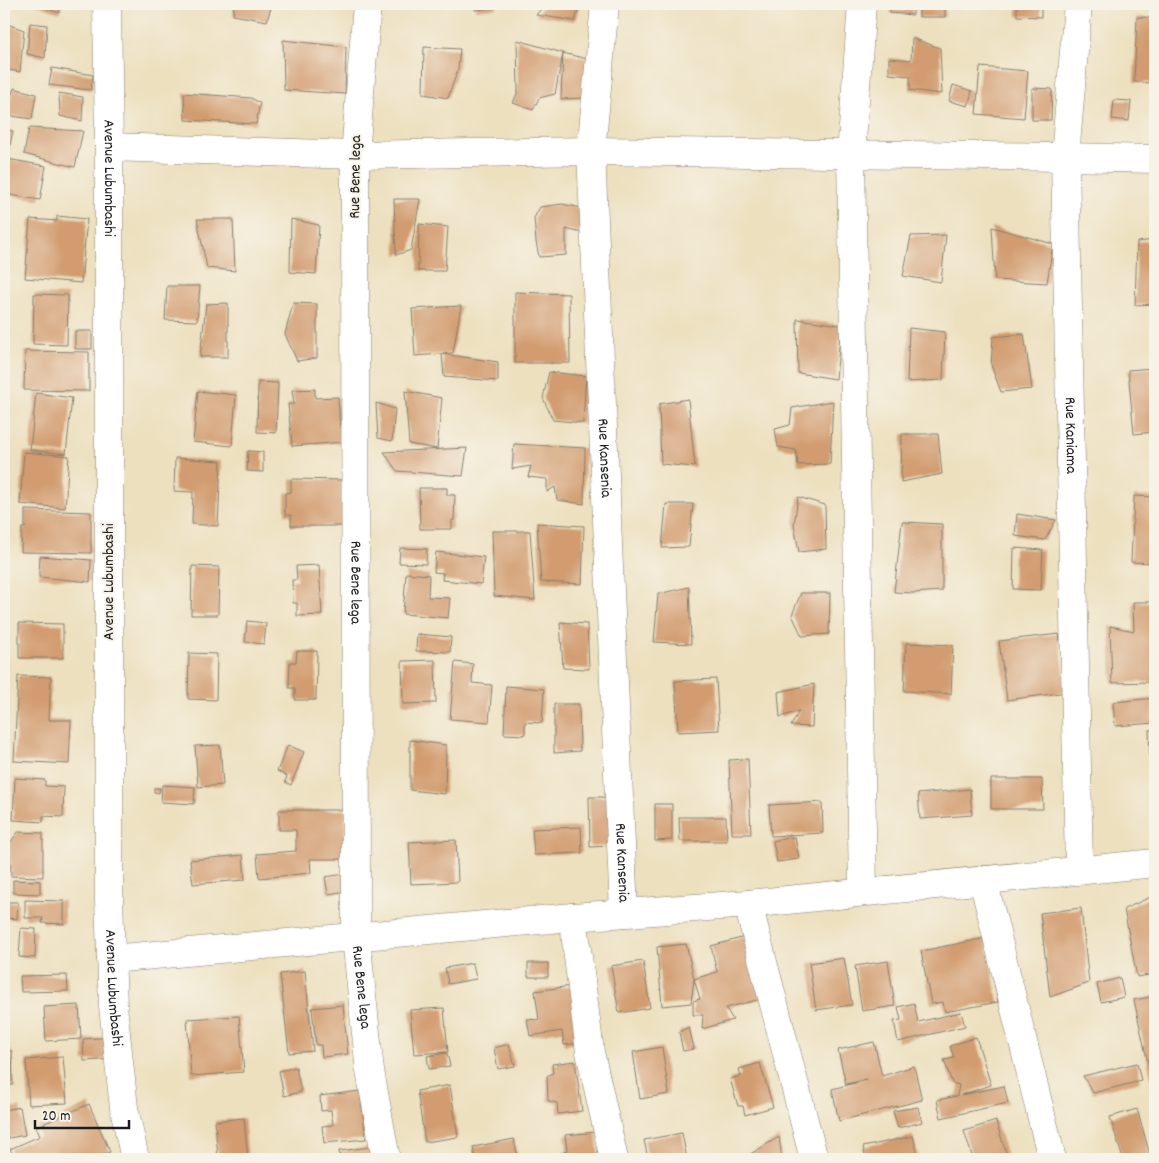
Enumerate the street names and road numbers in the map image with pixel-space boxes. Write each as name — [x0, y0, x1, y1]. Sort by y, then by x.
street label: Avenue Lubumbashi — [97, 119, 121, 237]
street label: Rue Bene lega — [344, 135, 368, 219]
street label: Rue Kaniama — [1058, 397, 1083, 474]
street label: Rue Kansenia — [591, 418, 618, 499]
street label: Avenue Lubumbashi — [98, 523, 121, 641]
street label: Rue Bene lega — [344, 541, 367, 625]
street label: Rue Kansenia — [609, 823, 635, 903]
street label: Avenue Lubumbashi — [99, 929, 129, 1048]
street label: Rue Bene lega — [345, 944, 377, 1030]

